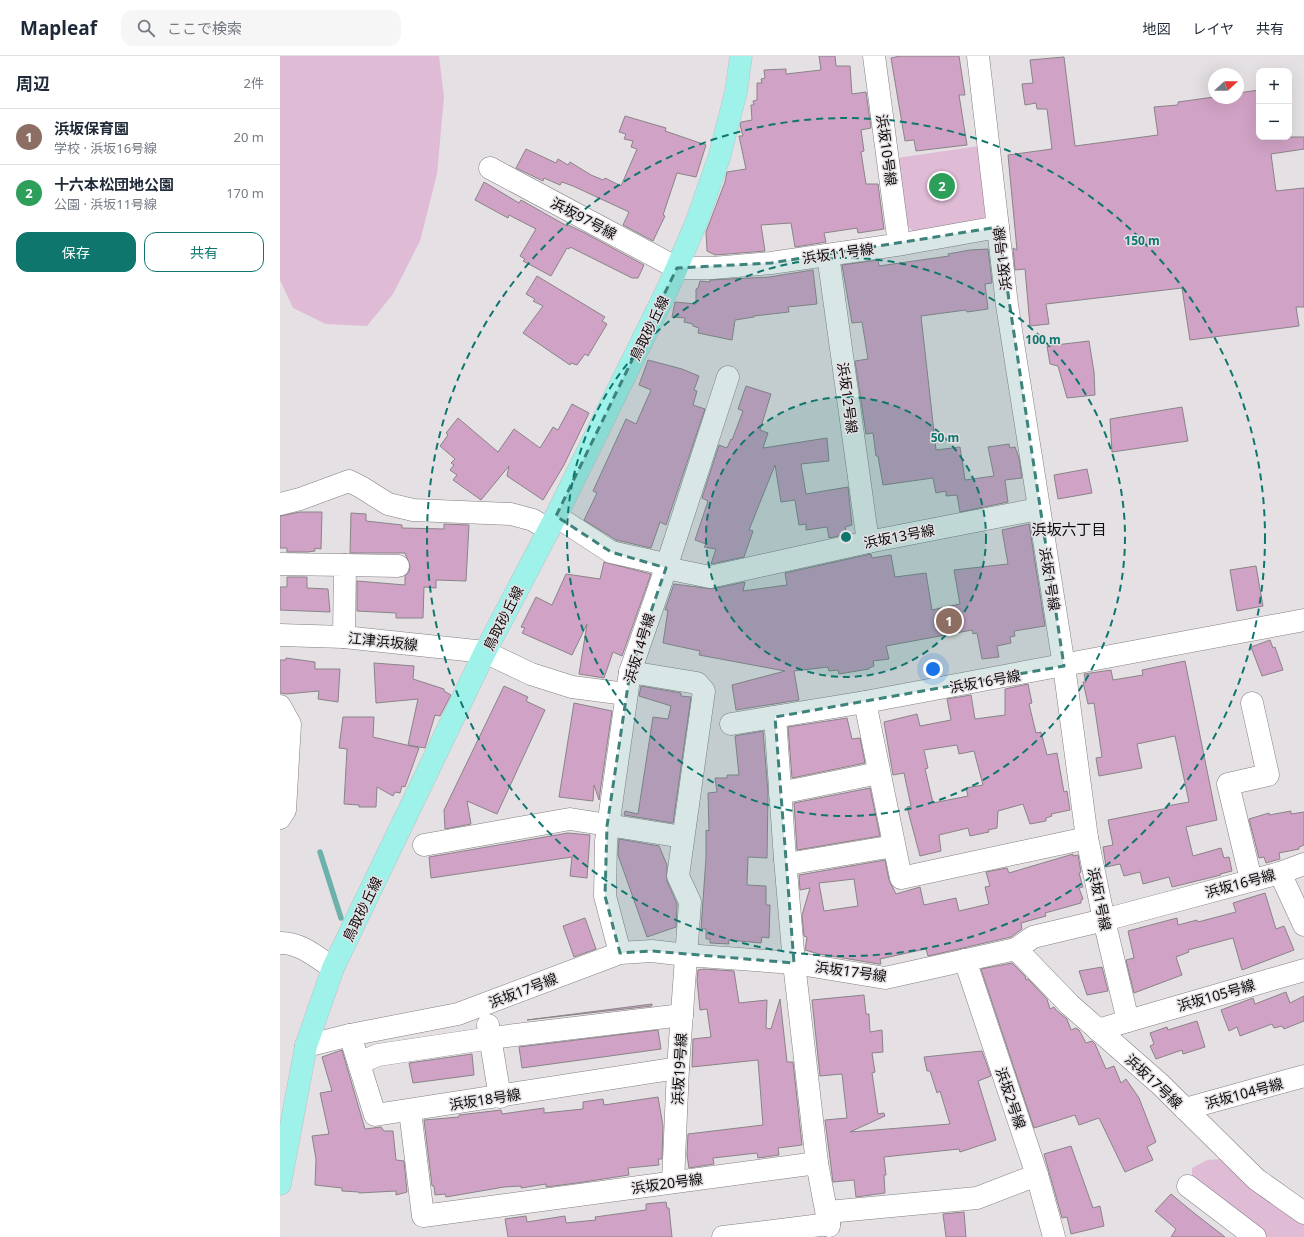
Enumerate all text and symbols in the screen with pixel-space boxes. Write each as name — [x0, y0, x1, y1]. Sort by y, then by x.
search box — [121, 10, 401, 46]
text: Mapleaf — [20, 15, 97, 41]
icon: search — [135, 17, 157, 39]
text: ここで検索 — [167, 18, 242, 38]
text: 地図 — [1142, 19, 1170, 38]
text: レイヤ — [1192, 19, 1234, 38]
text: 共有 — [1256, 19, 1284, 38]
north arrow — [1208, 68, 1244, 104]
map controls — [1256, 68, 1292, 140]
button: + — [1256, 68, 1292, 104]
text: 周辺 — [16, 72, 50, 95]
text: 2件 — [244, 74, 264, 92]
button: − — [1256, 104, 1292, 140]
street label: 浜坂10号線 — [873, 113, 901, 187]
text: 浜坂保育園 — [54, 118, 129, 138]
text: 1 — [25, 128, 33, 146]
text: 20 m — [234, 128, 264, 146]
text: 学校 · 浜坂16号線 — [54, 139, 157, 157]
pin: 2 — [929, 171, 955, 201]
text: 十六本松団地公園 — [54, 174, 174, 194]
text: 2 — [25, 184, 33, 202]
text: 170 m — [226, 184, 264, 202]
street label: 浜坂97号線 — [548, 193, 620, 243]
text: 公園 · 浜坂11号線 — [54, 195, 157, 213]
street label: 浜坂1号線 — [989, 226, 1015, 292]
button: 保存 — [16, 232, 136, 272]
button: 共有 — [144, 232, 264, 272]
text: 150 m — [1124, 232, 1160, 249]
street label: 浜坂11号線 — [801, 239, 875, 267]
street label: 鳥取砂丘線 — [625, 292, 673, 364]
text: 100 m — [1025, 331, 1061, 348]
street label: 浜坂12号線 — [834, 361, 862, 435]
text: 50 m — [931, 429, 959, 446]
district label: 浜坂六丁目 — [1031, 519, 1107, 539]
street label: 浜坂13号線 — [862, 520, 936, 552]
centre of rings — [839, 530, 853, 544]
street label: 浜坂1号線 — [1036, 546, 1064, 612]
street label: 鳥取砂丘線 — [479, 583, 527, 653]
pin: 1 — [936, 606, 962, 636]
street label: 浜坂14号線 — [619, 611, 659, 685]
street label: 江津浜坂線 — [347, 628, 419, 654]
your location — [923, 659, 943, 679]
street label: 浜坂16号線 — [948, 665, 1022, 697]
street label: 浜坂16号線 — [1203, 865, 1277, 901]
street label: 浜坂1号線 — [1084, 866, 1116, 932]
street label: 鳥取砂丘線 — [338, 873, 386, 945]
street label: 浜坂17号線 — [814, 957, 888, 985]
street label: 浜坂17号線 — [486, 968, 560, 1012]
street label: 浜坂105号線 — [1175, 975, 1257, 1015]
street label: 浜坂19号線 — [668, 1033, 690, 1105]
street label: 浜坂17号線 — [1121, 1049, 1187, 1113]
street label: 浜坂2号線 — [992, 1065, 1030, 1131]
street label: 浜坂104号線 — [1203, 1073, 1285, 1113]
street label: 浜坂18号線 — [448, 1084, 522, 1114]
street label: 浜坂20号線 — [630, 1169, 704, 1197]

